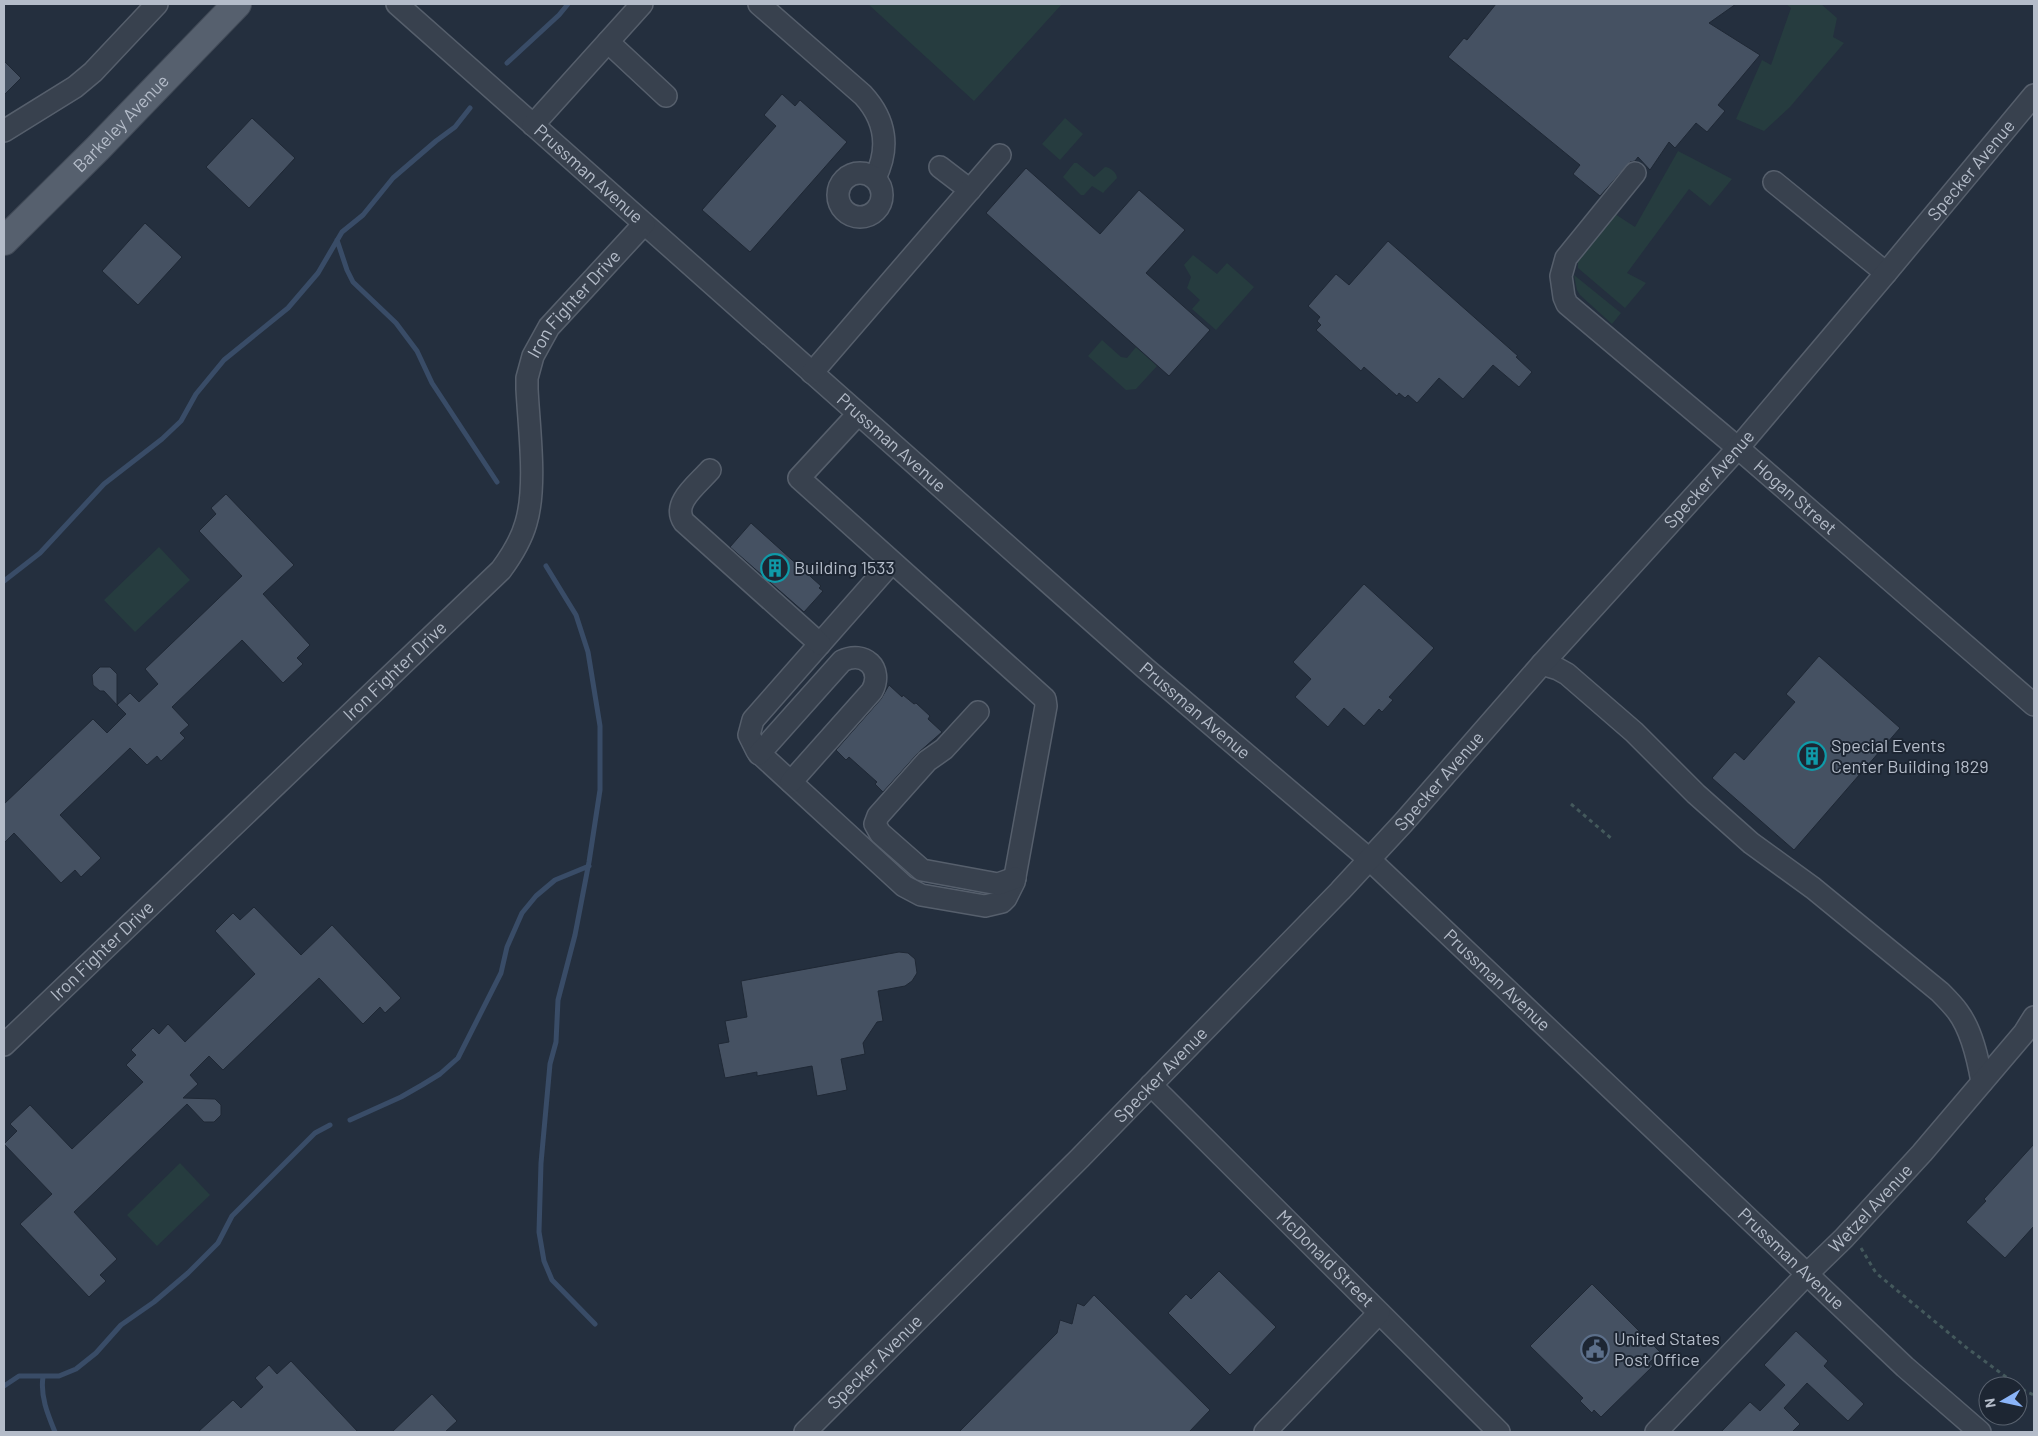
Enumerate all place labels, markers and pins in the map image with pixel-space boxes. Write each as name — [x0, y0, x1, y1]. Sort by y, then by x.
building icon: Building 1533 — [760, 553, 790, 583]
place label: Building 1533 — [794, 556, 895, 578]
place label: Special Events Center Building 1829 — [1831, 734, 1989, 777]
building icon: Special Events Center Building 1829 — [1797, 741, 1827, 771]
place label: United States Post Office — [1614, 1327, 1720, 1370]
public building icon: United States Post Office — [1580, 1334, 1610, 1364]

